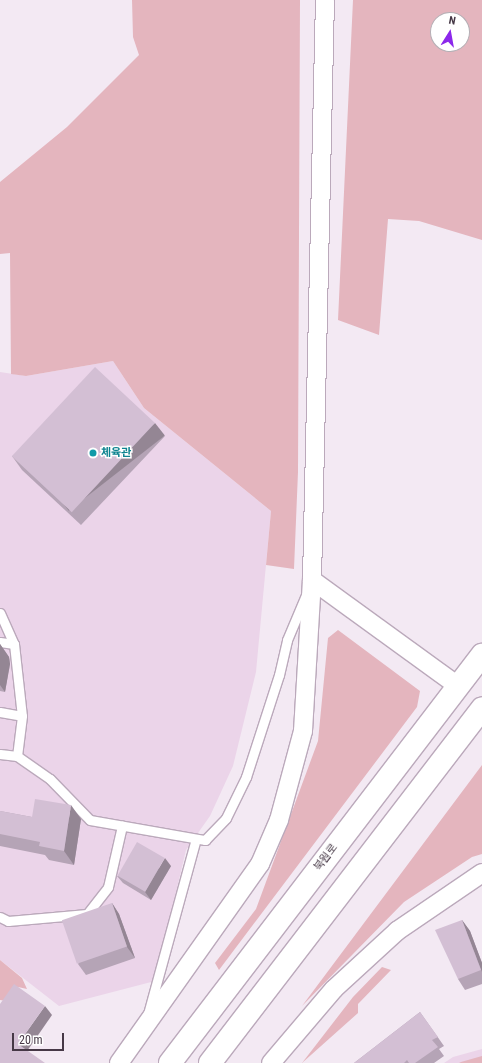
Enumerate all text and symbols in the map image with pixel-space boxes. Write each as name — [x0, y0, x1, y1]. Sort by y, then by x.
north arrow — [430, 12, 470, 52]
text: N — [448, 14, 457, 28]
place label: 체육관 — [101, 446, 131, 460]
marker: 체육관 — [88, 448, 98, 458]
street label: 북원로 — [312, 842, 340, 874]
scale bar — [14, 1025, 66, 1051]
text: 20 m — [19, 1033, 43, 1047]

